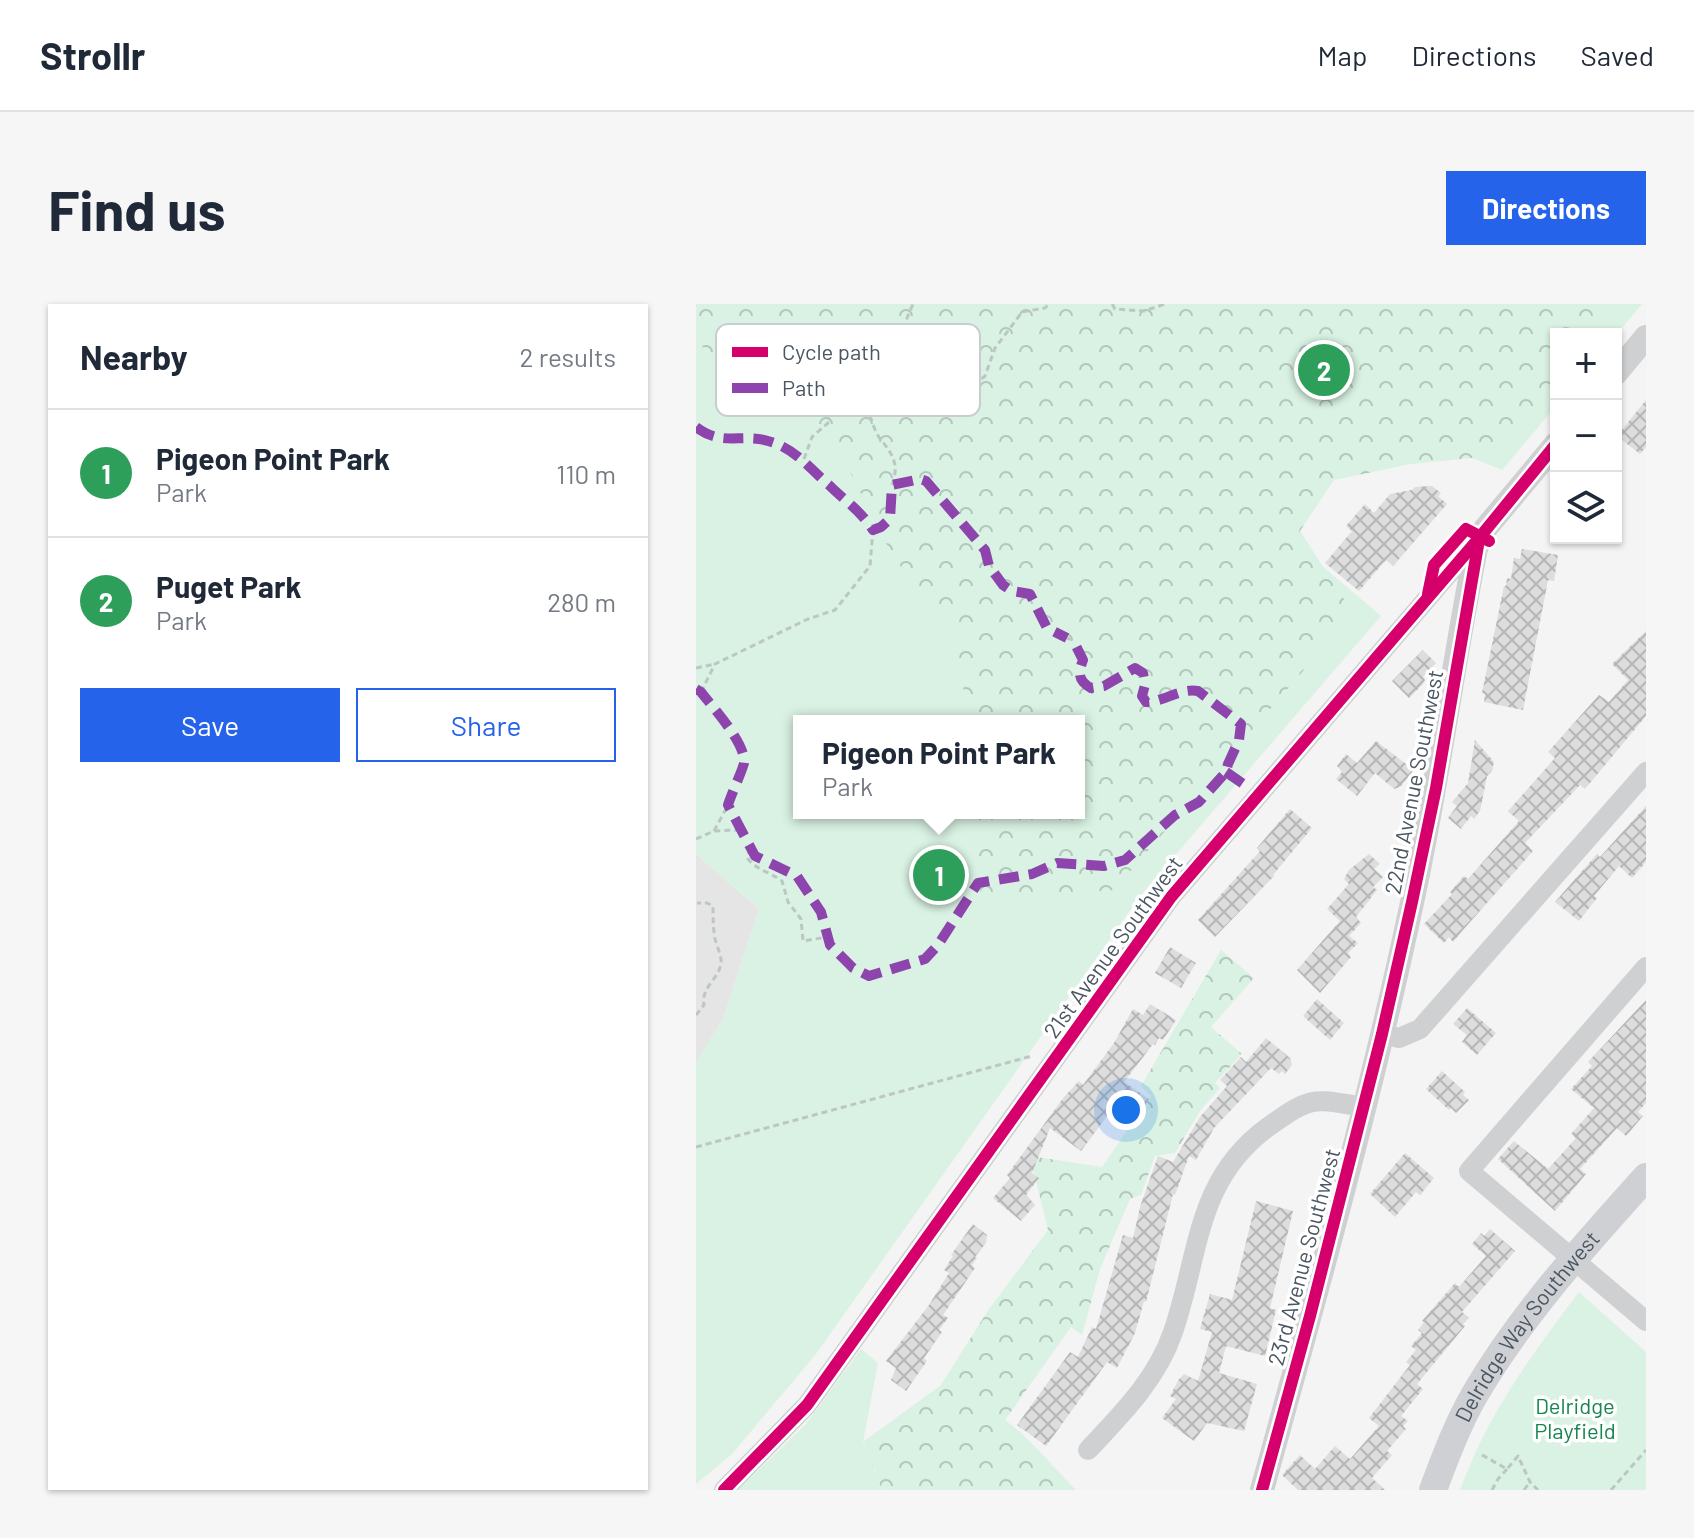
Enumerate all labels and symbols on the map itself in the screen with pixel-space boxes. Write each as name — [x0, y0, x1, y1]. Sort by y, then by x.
legend — [716, 324, 980, 416]
text: Cycle path — [782, 338, 881, 364]
pin: 2 — [1298, 340, 1350, 400]
text: Path — [782, 374, 826, 400]
street label: 22nd Avenue Southwest — [1379, 667, 1448, 896]
pin: 1 — [913, 845, 965, 905]
street label: 21st Avenue Southwest — [1037, 850, 1187, 1042]
your location — [1106, 1090, 1146, 1130]
street label: 23rd Avenue Southwest — [1262, 1145, 1345, 1368]
street label: Delridge Way Southwest — [1449, 1225, 1604, 1426]
park label: Delridge Playfield — [1534, 1392, 1616, 1443]

